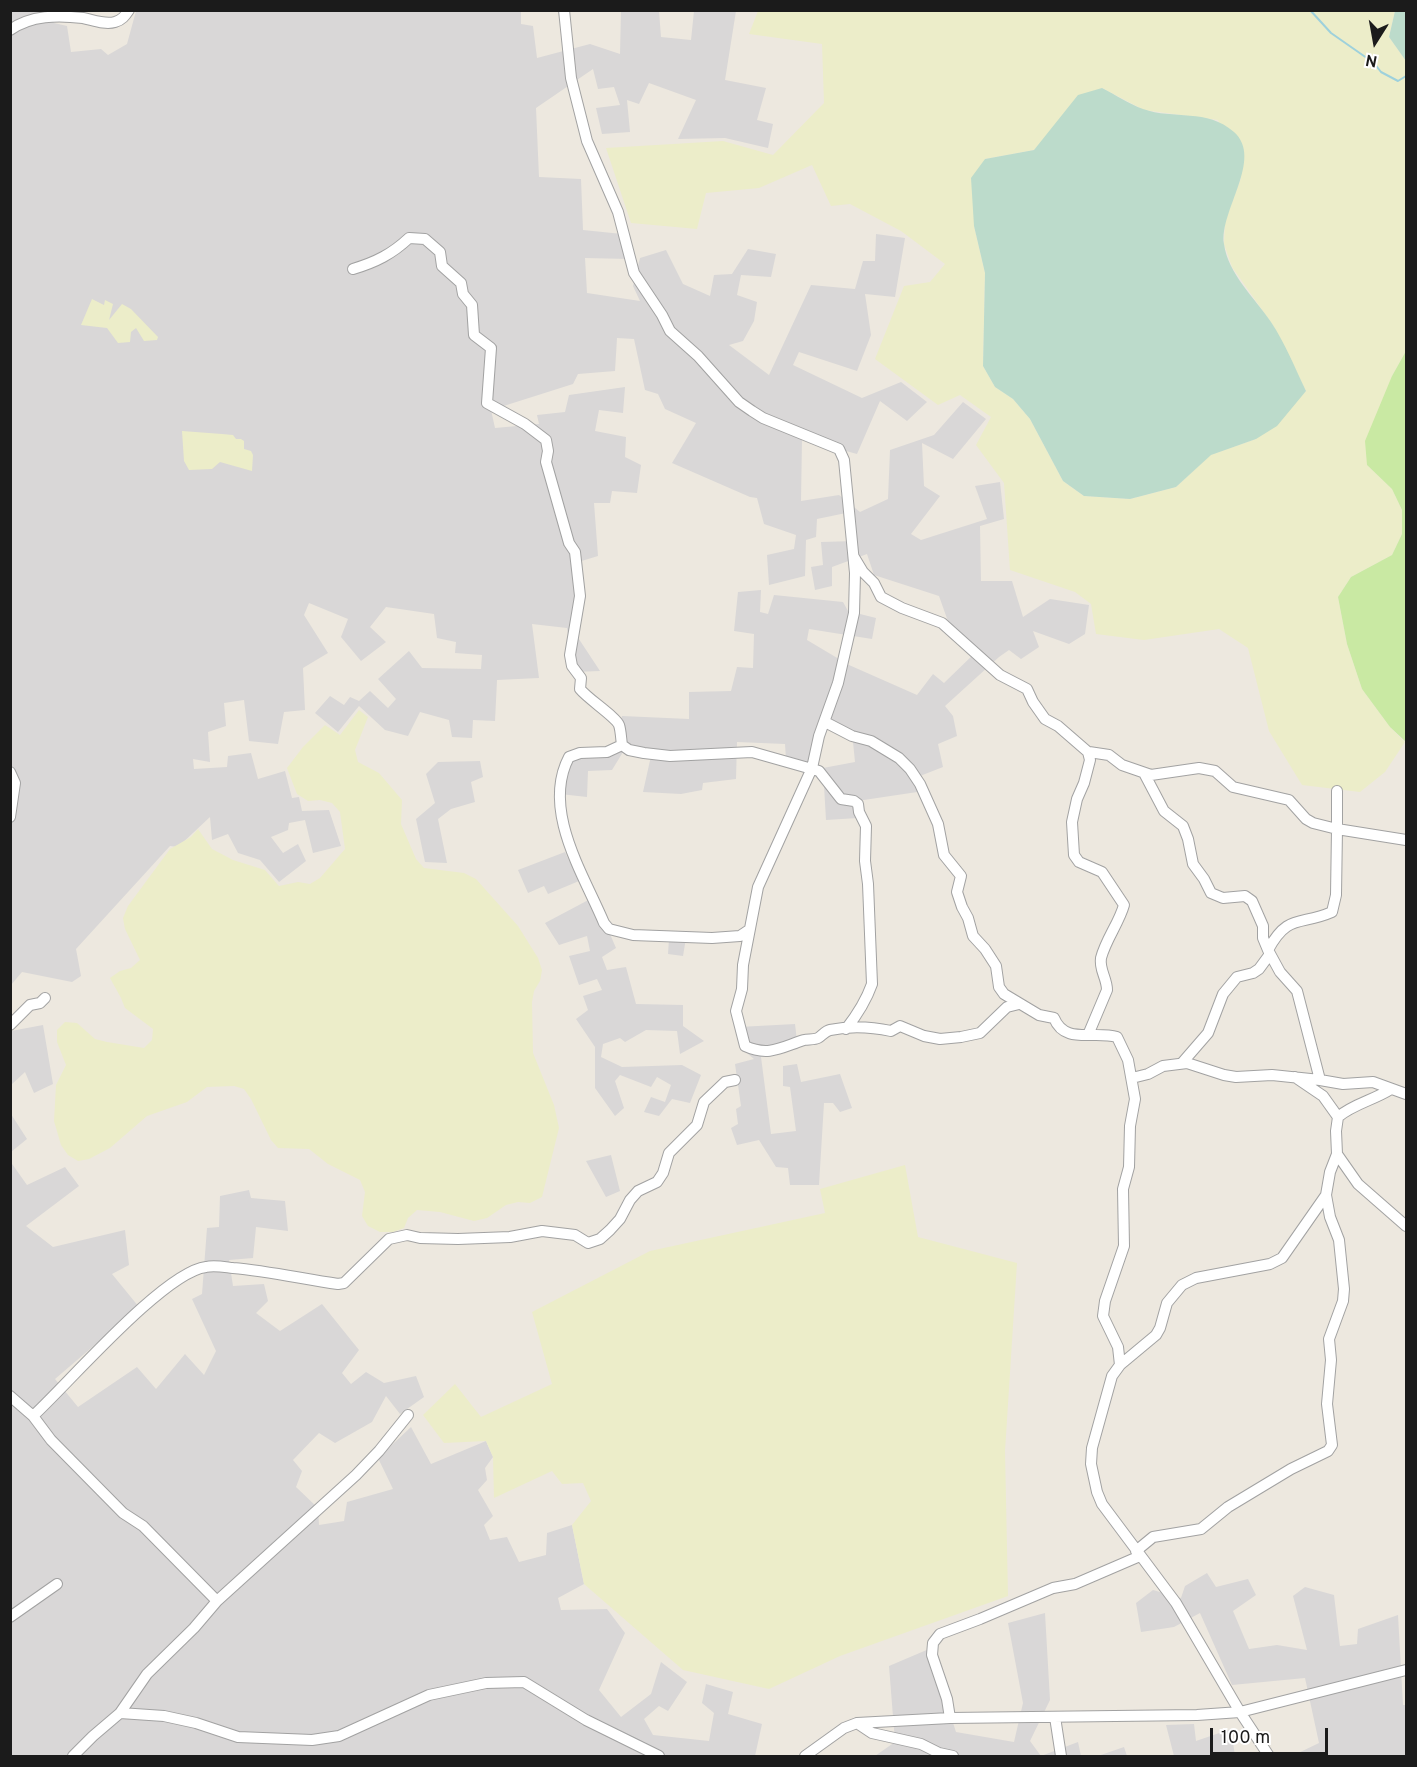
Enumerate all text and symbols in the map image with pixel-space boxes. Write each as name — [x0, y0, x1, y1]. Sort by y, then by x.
north arrow — [1345, 12, 1405, 72]
text: N — [1364, 49, 1379, 71]
scale bar — [1213, 1716, 1332, 1754]
text: 100 m — [1221, 1727, 1270, 1750]

